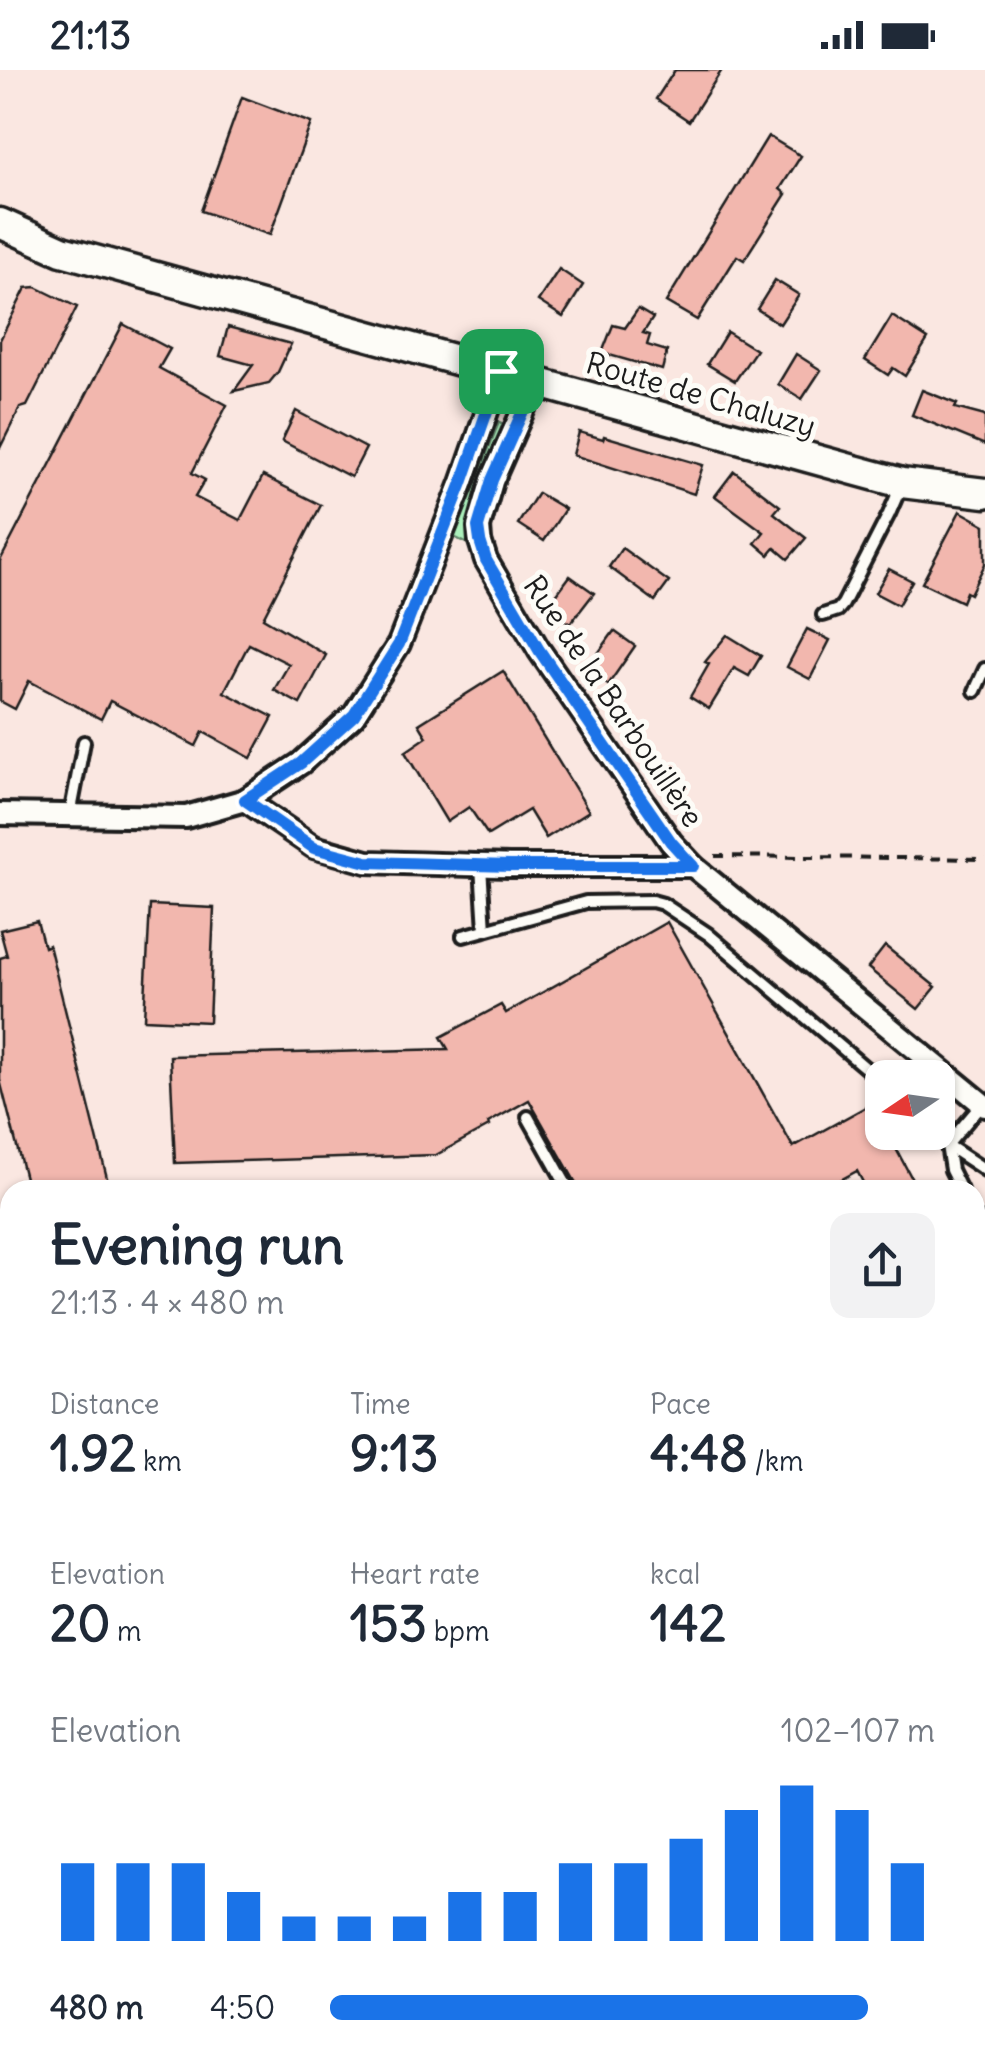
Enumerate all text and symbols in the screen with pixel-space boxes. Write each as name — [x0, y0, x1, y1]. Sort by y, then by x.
text: 21:13 — [50, 12, 131, 59]
pin — [459, 329, 544, 414]
street label: Route de Chaluzy — [582, 343, 820, 445]
icon: arrive — [474, 344, 529, 399]
street label: Rue de la Barbouillère — [516, 568, 712, 834]
north arrow — [865, 1060, 955, 1150]
map controls — [865, 1060, 955, 1150]
text: Evening run — [50, 1210, 344, 1279]
button: share — [830, 1213, 935, 1318]
text: 21:13 · 4 × 480 m — [50, 1282, 284, 1323]
text: Distance — [50, 1386, 159, 1422]
text: Time — [350, 1386, 411, 1422]
text: Pace — [650, 1386, 711, 1422]
text: 1.92 — [50, 1422, 136, 1485]
text: 9:13 — [350, 1422, 438, 1485]
text: 4:48 — [650, 1422, 748, 1485]
text: km — [136, 1443, 182, 1479]
text: /km — [748, 1443, 804, 1479]
text: Elevation — [50, 1556, 165, 1592]
text: Heart rate — [350, 1556, 480, 1592]
text: kcal — [650, 1556, 700, 1592]
text: 20 — [50, 1592, 110, 1655]
text: 153 — [350, 1592, 427, 1655]
text: 142 — [650, 1592, 726, 1655]
text: m — [110, 1613, 142, 1649]
text: bpm — [427, 1613, 490, 1649]
text: Elevation — [50, 1710, 181, 1751]
text: 102–107 m — [781, 1710, 935, 1751]
text: 480 m — [50, 1987, 144, 2028]
text: 4:50 — [210, 1987, 275, 2028]

